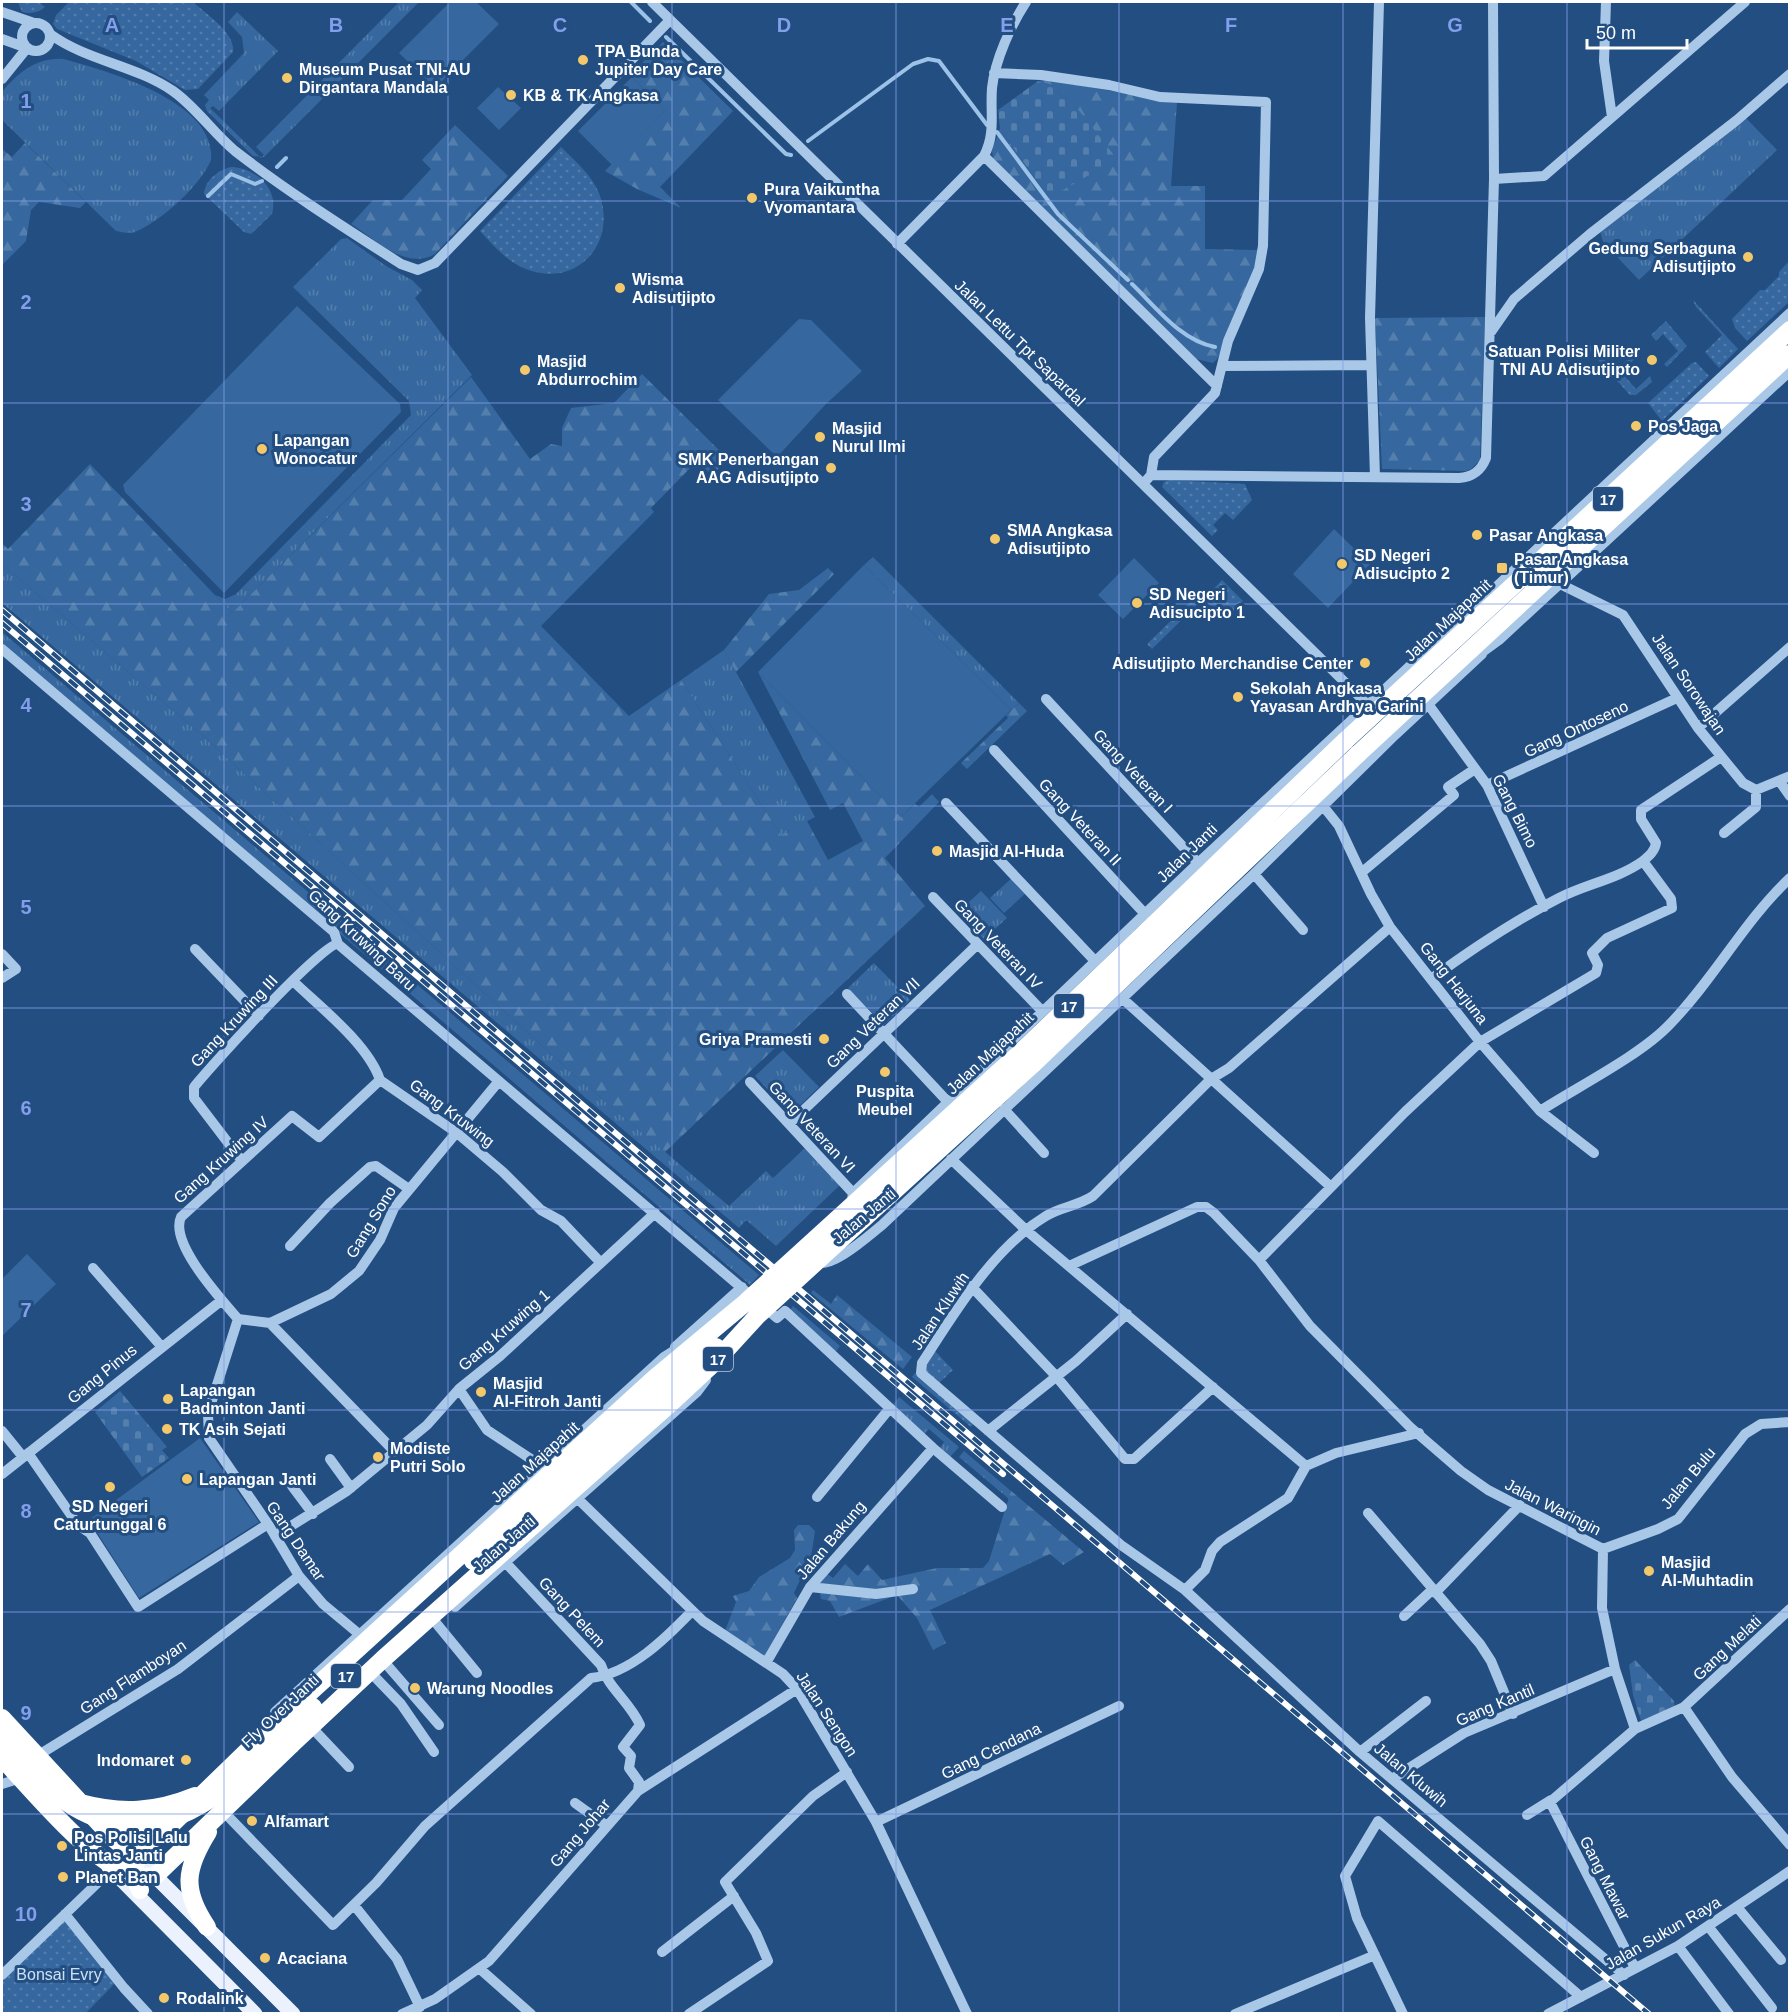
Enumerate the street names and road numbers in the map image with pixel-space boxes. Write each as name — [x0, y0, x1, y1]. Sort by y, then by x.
street label: Jalan Lettu Tpt Sapardal — [951, 276, 1089, 410]
road number: 17 — [1593, 487, 1623, 511]
street label: Jalan Majapahit — [1401, 575, 1495, 664]
street label: Jalan Sorowajan — [1649, 630, 1729, 738]
street label: Gang Ontoseno — [1521, 697, 1631, 761]
street label: Gang Veteran I — [1090, 726, 1176, 816]
street label: Gang Bimo — [1489, 771, 1541, 851]
street label: Gang Veteran II — [1036, 775, 1124, 869]
street label: Jalan Janti — [1154, 820, 1220, 886]
street label: Gang Kruwing Baru — [305, 886, 419, 994]
street label: Gang Veteran IV — [951, 896, 1045, 993]
street label: Gang Harjuna — [1417, 939, 1491, 1028]
street label: Gang Kruwing III — [187, 972, 281, 1070]
street label: Gang Veteran VII — [823, 974, 923, 1072]
road number: 17 — [1054, 994, 1084, 1018]
street label: Jalan Majapahit — [943, 1008, 1037, 1097]
street label: Gang Kruwing — [406, 1076, 498, 1150]
street label: Gang Veteran VI — [765, 1078, 859, 1176]
street label: Gang Kruwing IV — [170, 1113, 272, 1207]
street label: Gang Sono — [343, 1183, 399, 1261]
street label: Jalan Janti — [829, 1185, 899, 1247]
street label: Jalan Kluwih — [908, 1269, 972, 1353]
street label: Gang Kruwing 1 — [455, 1286, 553, 1374]
street label: Gang Pinus — [64, 1341, 140, 1407]
road number: 17 — [703, 1347, 733, 1371]
street label: Jalan Majapahit — [488, 1418, 583, 1506]
street label: Jalan Bulu — [1657, 1444, 1719, 1512]
street label: Jalan Waringin — [1502, 1476, 1604, 1538]
street label: Jalan Bakung — [793, 1497, 869, 1583]
street label: Gang Damar — [263, 1498, 329, 1584]
street label: Jalan Janti — [470, 1512, 538, 1576]
street label: Gang Pelem — [535, 1574, 609, 1650]
street label: Gang Melati — [1690, 1612, 1764, 1684]
street label: Gang Flamboyan — [77, 1636, 189, 1718]
road number: 17 — [331, 1664, 361, 1688]
street label: Jalan Sengon — [793, 1668, 861, 1760]
street label: Fly Over Janti — [238, 1671, 322, 1751]
street label: Gang Kantil — [1453, 1681, 1537, 1729]
street label: Gang Cendana — [939, 1720, 1044, 1782]
street label: Jalan Kluwih — [1371, 1740, 1451, 1810]
street label: Gang Johar — [547, 1795, 614, 1870]
street label: Gang Mawar — [1577, 1833, 1634, 1923]
street label: Jalan Sukun Raya — [1603, 1893, 1724, 1973]

